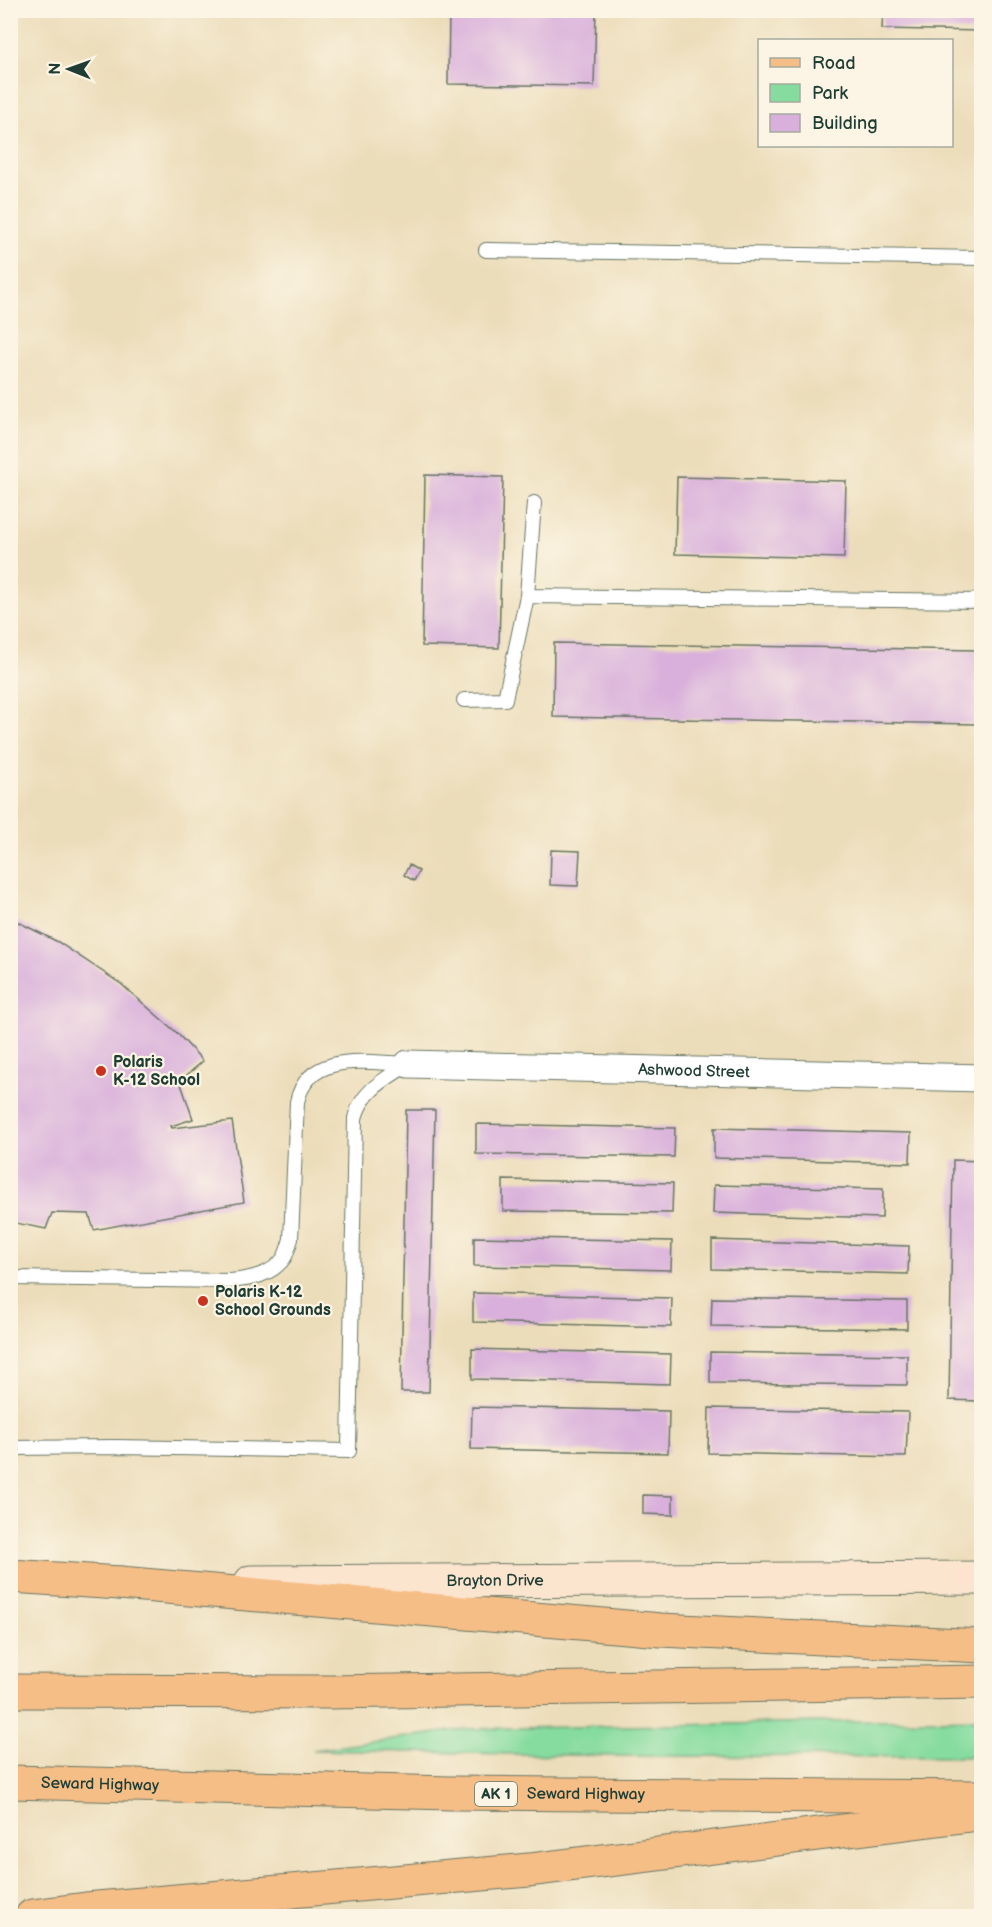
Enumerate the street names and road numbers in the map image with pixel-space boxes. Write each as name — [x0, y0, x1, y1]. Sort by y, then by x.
street label: Ashwood Street — [638, 1060, 750, 1082]
street label: Brayton Drive — [446, 1571, 544, 1590]
street label: Seward Highway — [41, 1773, 160, 1795]
road number: AK 1 — [475, 1782, 517, 1806]
street label: Seward Highway — [527, 1784, 646, 1804]

